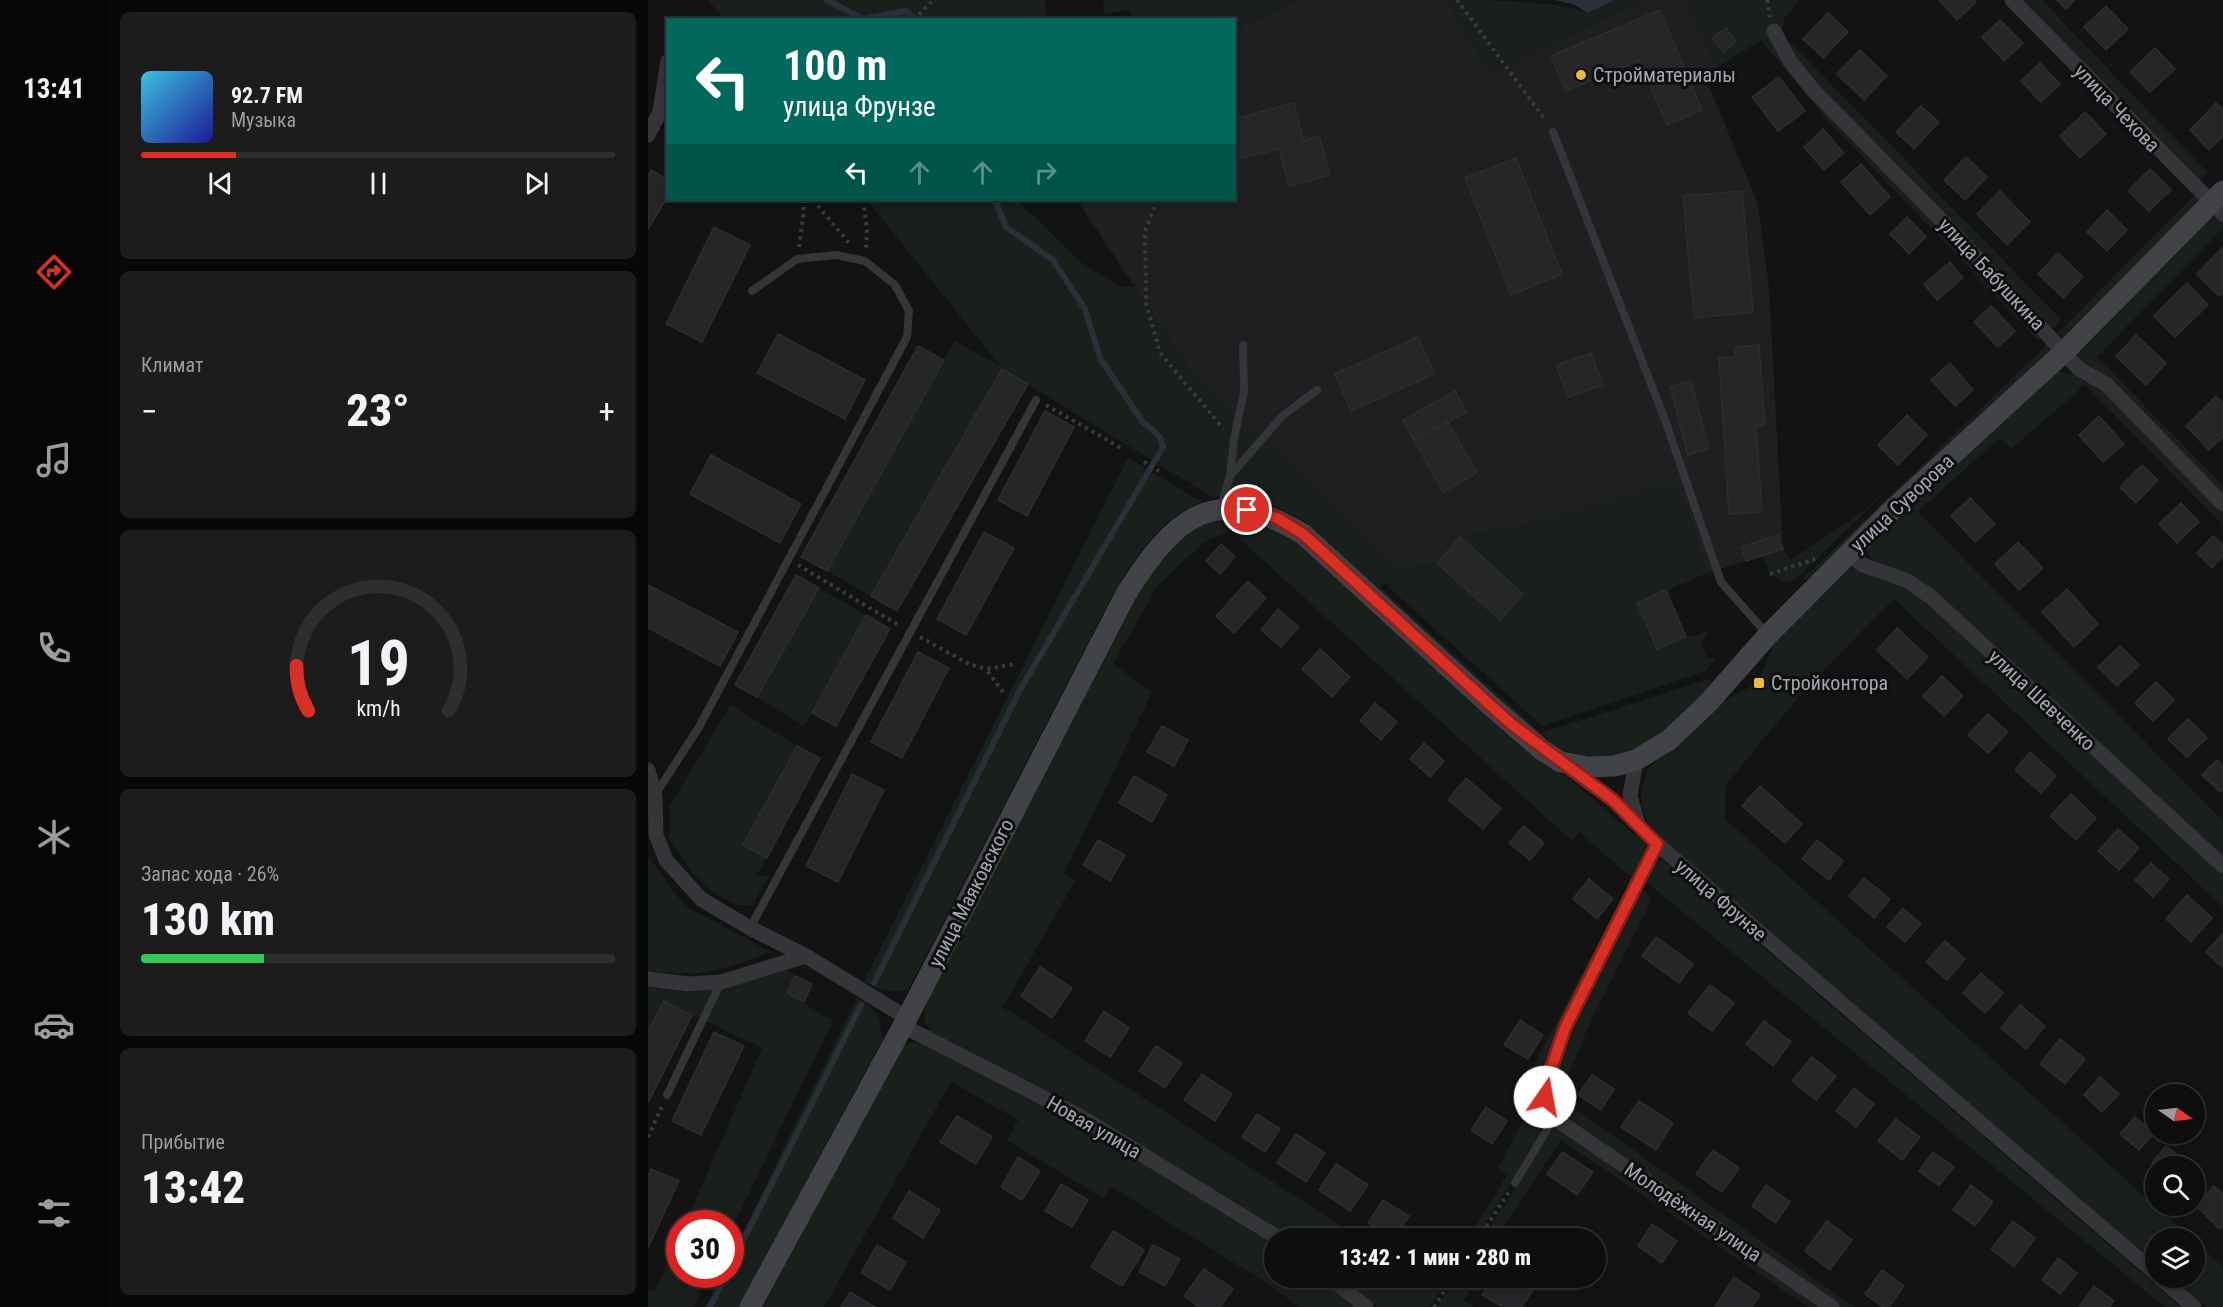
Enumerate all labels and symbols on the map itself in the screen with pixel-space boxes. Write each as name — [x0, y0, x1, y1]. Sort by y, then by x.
street label: улица Чехова — [2069, 59, 2165, 157]
place label: Стройматериалы — [1593, 63, 1736, 87]
marker: Стройматериалы — [1574, 68, 1588, 82]
street label: улица Бабушкина — [1934, 213, 2050, 335]
street label: улица Суворова — [1845, 449, 1959, 557]
pin — [1221, 484, 1272, 535]
street label: улица Шевченко — [1984, 644, 2100, 756]
place label: Стройконтора — [1771, 671, 1888, 695]
marker: Стройконтора — [1752, 676, 1766, 690]
street label: улица Маяковского — [923, 815, 1019, 971]
street label: улица Фрунзе — [1670, 854, 1772, 946]
position arrow — [1513, 1065, 1577, 1129]
north arrow — [2145, 1084, 2205, 1144]
street label: Новая улица — [1043, 1090, 1145, 1164]
street label: Молодёжная улица — [1620, 1157, 1766, 1267]
speed limit sign: 30 — [666, 1210, 744, 1288]

